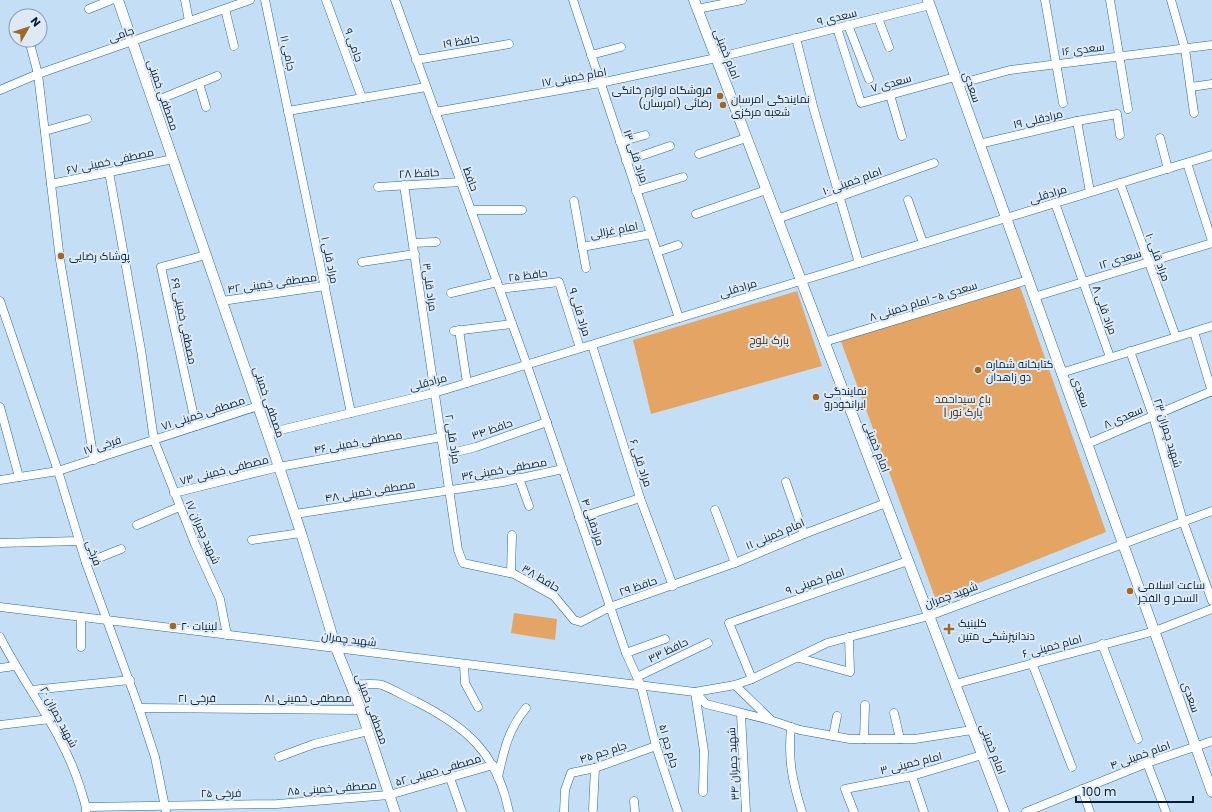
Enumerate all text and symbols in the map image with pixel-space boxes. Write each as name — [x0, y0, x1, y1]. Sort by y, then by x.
street label: سعدی ۹ — [815, 4, 859, 30]
north arrow — [8, 8, 48, 48]
text: N — [27, 13, 45, 30]
street label: جامی — [106, 22, 136, 46]
street label: جامی ۹ — [341, 26, 367, 64]
street label: امام خمینی — [710, 26, 744, 82]
street label: حافظ ۱۹ — [441, 30, 481, 52]
street label: جامی ۱۱ — [276, 34, 300, 72]
street label: سعدی ۱۶ — [1060, 38, 1106, 60]
street label: مصطفی خمینی — [143, 57, 183, 133]
street label: امام خمینی ۱۷ — [540, 63, 608, 91]
street label: سعدی — [959, 69, 985, 105]
street label: سعدی ۷ — [869, 70, 913, 96]
place label: فروشگاه لوازم خانگی رضائی (امرسان) — [612, 82, 712, 111]
marker: فروشگاه لوازم خانگی رضائی (امرسان) — [715, 91, 725, 101]
place label: نمایندگی امرسان شعبه مرکزی — [731, 91, 810, 120]
marker: نمایندگی امرسان شعبه مرکزی — [718, 100, 728, 110]
street label: مرادقلی ۱۹ — [1012, 106, 1064, 132]
street label: مراد قلی ۱۳ — [619, 127, 653, 185]
street label: مصطفی خمینی ۶۷ — [65, 144, 155, 178]
street label: امام خمینی ۱۰ — [820, 163, 884, 199]
street label: حافظ ۲۸ — [398, 164, 440, 182]
street label: حافظ — [459, 165, 483, 193]
street label: مرادقلی — [1027, 181, 1069, 207]
street label: امام غزالی — [589, 218, 639, 242]
street label: مراد قلی ۱۰ — [1142, 231, 1174, 283]
street label: مراد قلی ۱ — [317, 235, 343, 285]
street label: سعدی ۱۲ — [1097, 245, 1143, 273]
place label: پوشاک رضایی — [69, 248, 130, 264]
marker: پوشاک رضایی — [56, 251, 66, 261]
street label: مراد قلی۳ — [419, 262, 441, 312]
street label: حافظ ۲۵ — [507, 265, 549, 285]
street label: مصطفی خمینی ۴۲ — [226, 269, 318, 297]
street label: مرادقلی — [717, 275, 759, 301]
street label: مصطفی خمینی ۶۹ — [167, 276, 201, 366]
street label: سعدی ۵- امام خمینی ۸ — [867, 277, 979, 325]
street label: مراد قلی ۸ — [1089, 283, 1121, 337]
street label: مراد قلی ۹ — [565, 286, 595, 338]
park label: پارک بلوچ — [749, 332, 789, 348]
place label: کتابخانه شماره دو زاهدان — [986, 356, 1054, 385]
street label: مصطفی خمینی — [249, 364, 289, 440]
marker: کتابخانه شماره دو زاهدان — [973, 365, 983, 375]
street label: مرادقلی — [407, 369, 449, 395]
street label: سعدی — [1068, 374, 1094, 410]
place label: نمایندگی ایرانخودرو — [824, 383, 867, 412]
park label: باغ سیداحمد | پارک نور — [935, 391, 991, 420]
street label: مصطفی خمینی ۷۱ — [159, 392, 247, 434]
marker: نمایندگی ایرانخودرو — [811, 392, 821, 402]
street label: شهید چمران ۲۳ — [1150, 396, 1186, 470]
street label: سعدی ۸ — [1101, 401, 1145, 433]
street label: مراد قلی ۲ — [441, 413, 465, 465]
street label: حافظ ۳۴ — [469, 415, 515, 443]
street label: امام خمینی — [860, 419, 894, 475]
street label: مصطفی خمینی ۴۶ — [312, 426, 404, 458]
street label: فرخی ۱۷ — [81, 431, 123, 459]
street label: مراد قلی ۶ — [626, 437, 656, 489]
street label: مصطفی خمینی ۷۳ — [178, 451, 270, 489]
street label: مصطفی خمینی۳۶ — [460, 454, 548, 484]
street label: مصطفی خمینی ۴۸ — [324, 476, 416, 506]
street label: مرادقلی ۴ — [578, 496, 608, 548]
street label: شهید چمران ۱۷ — [182, 497, 224, 567]
street label: امام خمینی ۱۱ — [743, 514, 807, 554]
street label: فرخی — [82, 538, 106, 568]
street label: حافظ ۳۸ — [519, 560, 563, 596]
street label: امام خمینی ۹ — [783, 563, 847, 599]
street label: حافظ ۲۹ — [617, 572, 659, 600]
place label: ساعت اسلامی السحر و الفجر — [1137, 577, 1205, 606]
street label: شهید چمران — [922, 578, 980, 612]
marker: ساعت اسلامی السحر و الفجر — [1125, 586, 1135, 596]
place label: کلینیک دندانپزشکی متین — [958, 615, 1035, 644]
place label: لبنیات ۲۰ — [181, 618, 217, 634]
marker: لبنیات ۲۰ — [168, 621, 178, 631]
marker: کلینیک دندانپزشکی متین — [943, 623, 955, 635]
street label: شهید چمران — [320, 628, 378, 650]
street label: امام خمینی ۶ — [1020, 630, 1084, 662]
street label: حافظ ۳۳ — [645, 633, 691, 667]
street label: مصطفی خمینی — [352, 671, 392, 747]
street label: سعدی — [1178, 679, 1204, 715]
street label: شهید چمران ۲۰ — [36, 684, 82, 750]
street label: فرخی ۲۱ — [178, 690, 216, 706]
street label: مصطفی خمینی ۸۱ — [264, 690, 352, 706]
street label: امام خمینی — [976, 721, 1010, 777]
street label: جام جم ۵۱ — [655, 722, 683, 770]
street label: شهید چمران ۳۴ — [723, 727, 743, 801]
street label: جام جم ۴۵ — [577, 737, 629, 767]
street label: امام خمینی ۴ — [1108, 737, 1172, 773]
street label: امام خمینی ۳ — [878, 748, 944, 778]
street label: مصطفی خمینی ۵۲ — [393, 750, 483, 790]
street label: مصطفی خمینی ۸۵ — [287, 777, 377, 799]
scale bar — [1076, 778, 1193, 804]
text: 100 m — [1082, 783, 1116, 800]
street label: فرخی ۲۵ — [201, 785, 241, 801]

